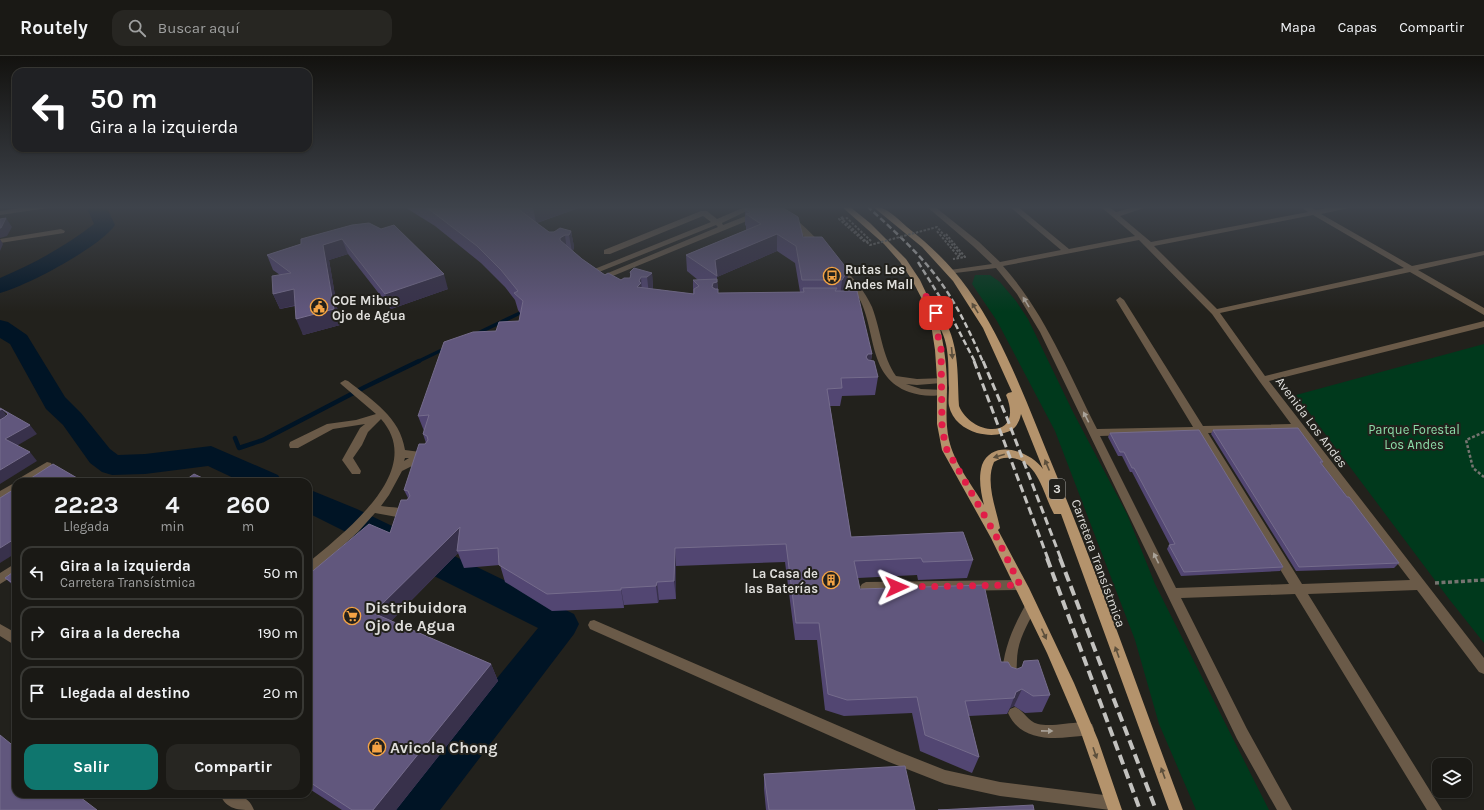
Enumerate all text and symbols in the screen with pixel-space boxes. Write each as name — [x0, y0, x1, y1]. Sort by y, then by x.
search box — [112, 10, 392, 46]
text: Routely — [20, 17, 88, 39]
icon: search — [126, 17, 148, 39]
text: Buscar aquí — [158, 19, 240, 37]
text: Mapa — [1280, 19, 1316, 36]
text: Capas — [1338, 19, 1377, 36]
text: Compartir — [1399, 19, 1464, 36]
text: 50 m — [90, 82, 158, 115]
icon: left — [24, 84, 76, 136]
text: Gira a la izquierda — [90, 116, 238, 138]
place label: Rutas Los Andes Mall — [845, 262, 913, 292]
bus stop icon: Rutas Los Andes Mall — [822, 266, 842, 286]
place label: COE Mibus Ojo de Agua — [332, 293, 406, 323]
pin — [919, 296, 953, 330]
one-way arrow — [1022, 296, 1029, 308]
public building icon: COE Mibus Ojo de Agua — [309, 297, 329, 317]
icon: arrive — [925, 302, 947, 324]
one-way arrow — [972, 302, 979, 314]
one-way arrow — [949, 347, 955, 359]
street label: Avenida Los Andes — [1273, 374, 1351, 471]
one-way arrow — [1083, 411, 1089, 422]
park label: Parque Forestal Los Andes — [1368, 422, 1460, 452]
one-way arrow — [993, 453, 1005, 459]
one-way arrow — [1043, 458, 1049, 470]
road number: 3 — [1049, 479, 1065, 499]
text: 22:23 — [54, 491, 119, 519]
text: 4 — [165, 491, 179, 519]
text: 260 — [226, 491, 270, 519]
street label: Carretera Transístmica — [1068, 497, 1129, 629]
text: Llegada — [63, 519, 109, 534]
text: min — [160, 519, 184, 534]
text: m — [242, 519, 254, 534]
one-way arrow — [1153, 552, 1159, 564]
text: Gira a la izquierda — [60, 557, 191, 575]
icon: left — [26, 562, 48, 584]
text: 50 m — [263, 564, 298, 582]
place label: La Casa de las Baterías — [744, 566, 818, 596]
position arrow — [876, 566, 918, 608]
building icon: La Casa de las Baterías — [821, 570, 841, 590]
text: Carretera Transístmica — [60, 575, 195, 590]
place label: Distribuidora Ojo de Agua — [365, 598, 467, 635]
supermarket icon: Distribuidora Ojo de Agua — [342, 606, 362, 626]
icon: right — [26, 622, 48, 644]
text: Gira a la derecha — [60, 624, 180, 642]
text: 190 m — [258, 624, 298, 642]
one-way arrow — [1041, 628, 1047, 639]
one-way arrow — [1114, 645, 1120, 657]
icon: arrive — [26, 682, 48, 704]
text: Llegada al destino — [60, 684, 190, 702]
text: 20 m — [263, 684, 298, 702]
one-way arrow — [1041, 728, 1054, 734]
shop icon: Avicola Chong — [367, 737, 387, 757]
place label: Avicola Chong — [390, 738, 498, 757]
button: Salir — [24, 744, 158, 790]
button: Compartir — [166, 744, 300, 790]
one-way arrow — [1092, 748, 1098, 760]
map controls — [1432, 758, 1472, 798]
button: layers — [1432, 758, 1472, 798]
one-way arrow — [1159, 767, 1165, 779]

